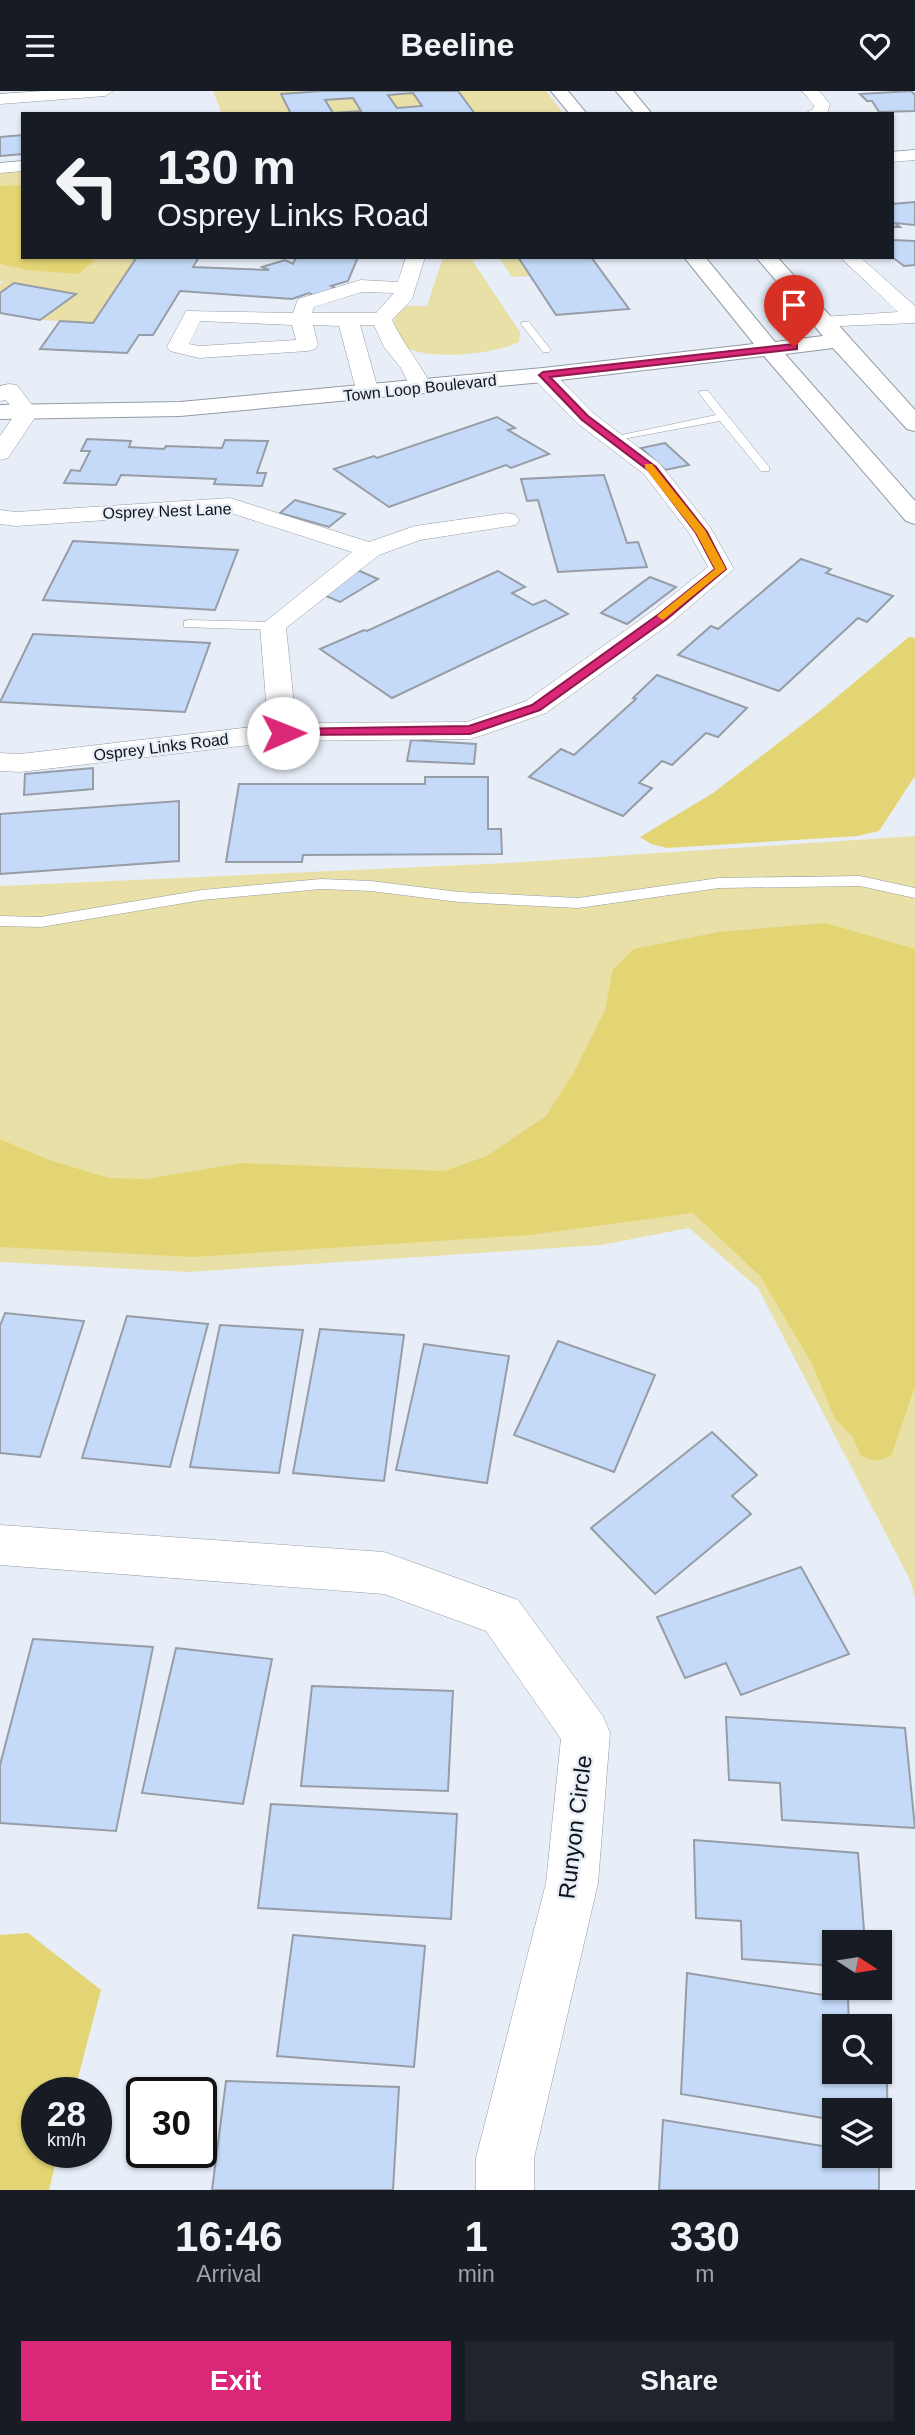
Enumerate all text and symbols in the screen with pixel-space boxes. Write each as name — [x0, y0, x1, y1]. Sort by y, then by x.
icon: menu — [21, 27, 59, 65]
text: Beeline — [401, 27, 514, 63]
icon: heart — [856, 27, 894, 65]
icon: left — [42, 140, 133, 231]
text: 130 m — [157, 140, 296, 194]
text: Osprey Links Road — [157, 197, 429, 233]
pin — [764, 275, 824, 347]
icon: arrive — [775, 286, 813, 324]
street label: Town Loop Boulevard — [343, 372, 497, 404]
street label: Osprey Nest Lane — [102, 500, 232, 522]
position arrow — [246, 696, 320, 770]
street label: Osprey Links Road — [92, 730, 230, 764]
street label: Runyon Circle — [553, 1754, 597, 1900]
north arrow — [822, 1930, 892, 2000]
map controls — [822, 1930, 892, 2168]
button: search — [822, 2014, 892, 2084]
speed limit sign: 30 — [126, 2077, 217, 2168]
text: 28 — [47, 2094, 86, 2133]
button: layers — [822, 2098, 892, 2168]
text: km/h — [47, 2130, 86, 2150]
text: 16:46 — [175, 2213, 283, 2260]
text: 1 — [464, 2213, 488, 2260]
text: 330 — [670, 2213, 740, 2260]
text: Arrival — [196, 2261, 261, 2287]
text: min — [458, 2261, 495, 2287]
text: m — [695, 2261, 714, 2287]
button: Exit — [21, 2341, 451, 2421]
button: Share — [465, 2341, 894, 2421]

